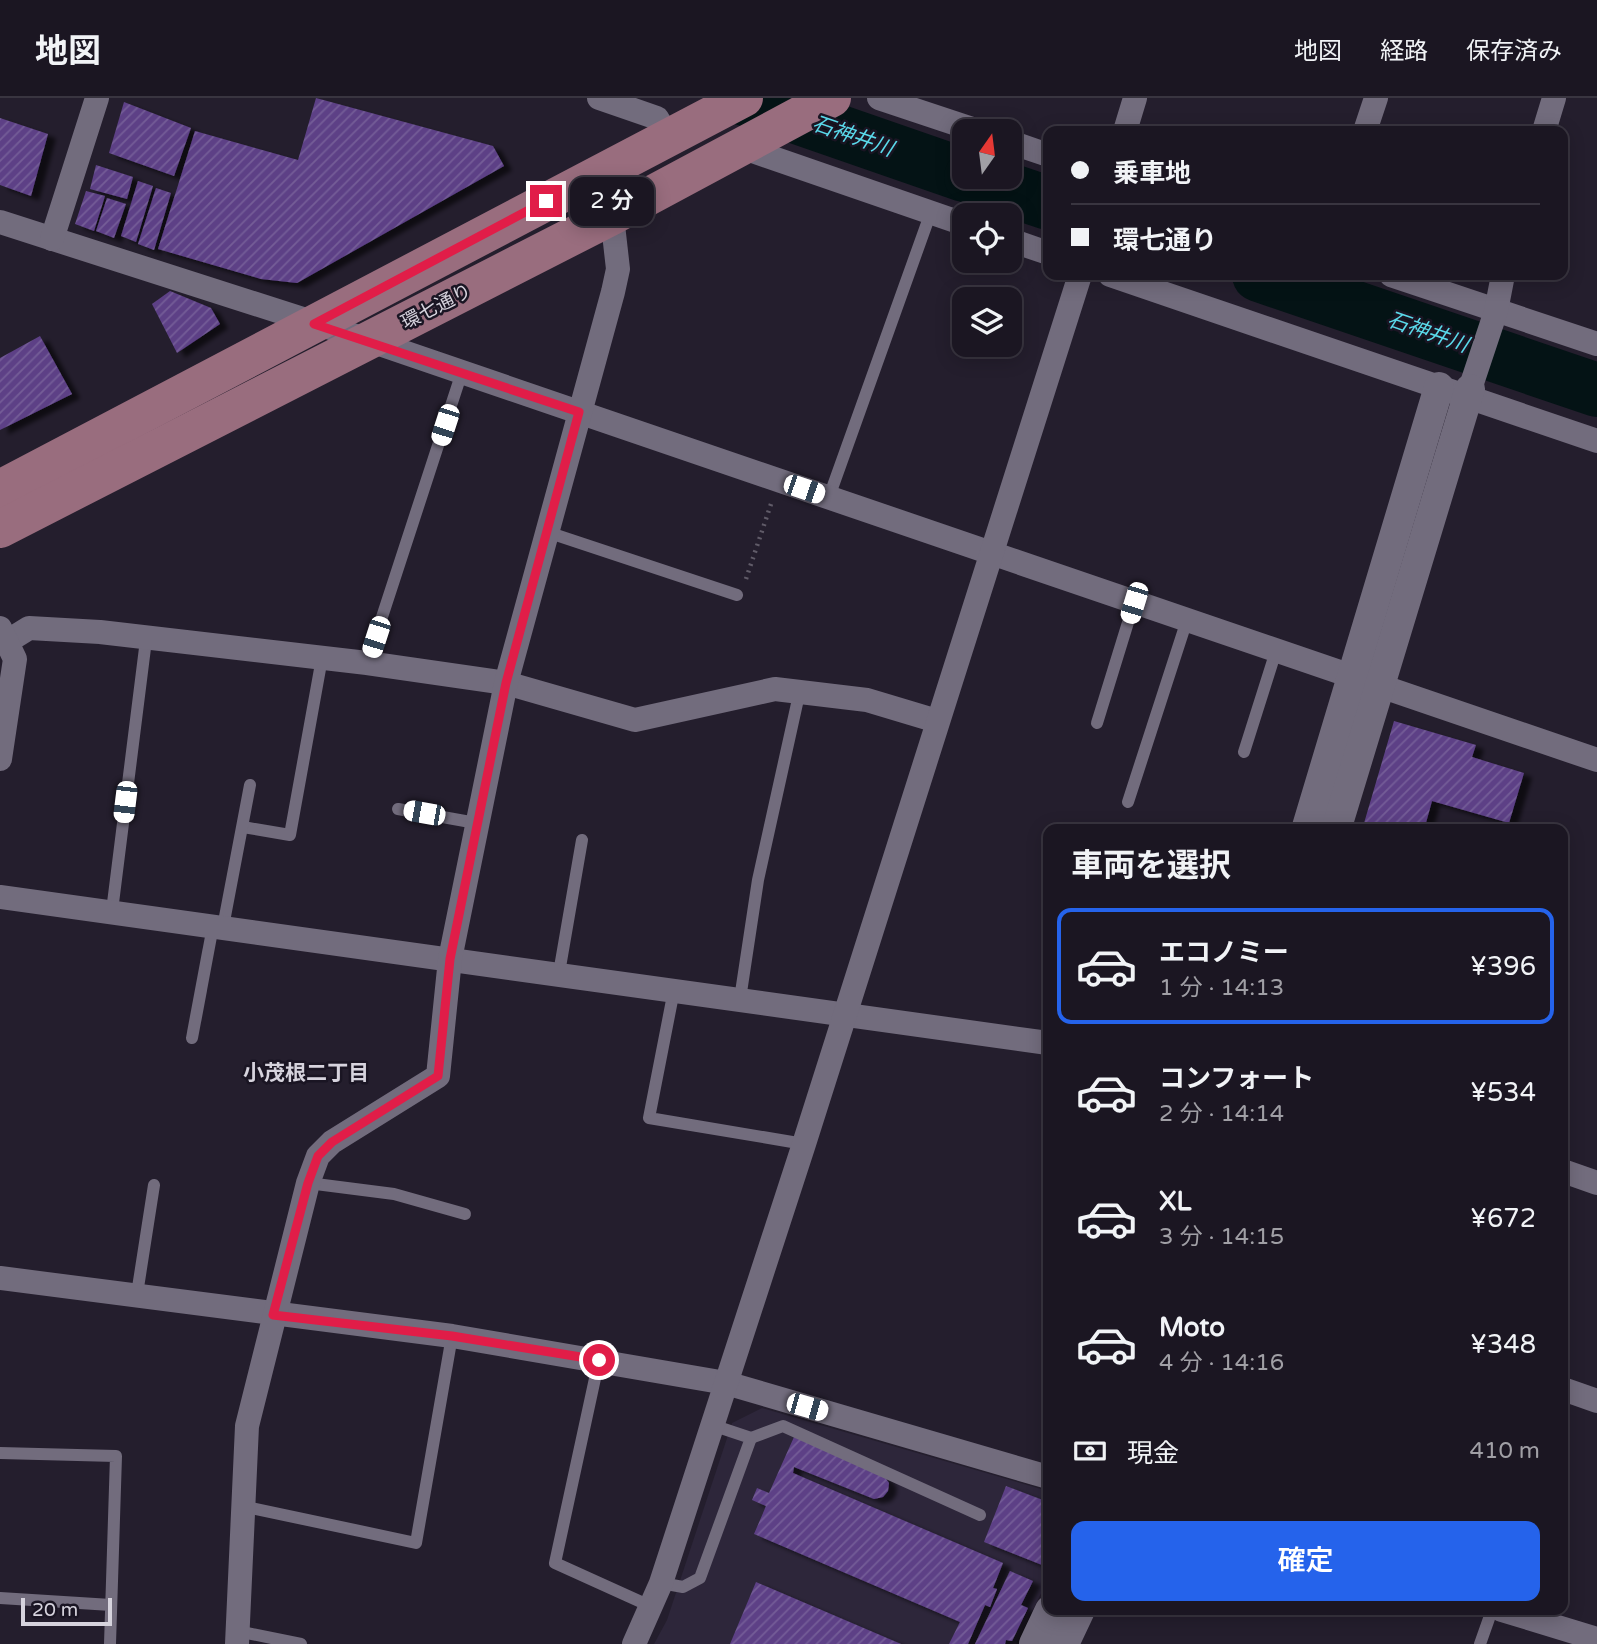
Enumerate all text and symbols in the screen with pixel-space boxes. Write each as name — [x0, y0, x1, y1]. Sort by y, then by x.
text: 地図 — [35, 32, 101, 71]
text: 地図 — [1294, 37, 1342, 66]
text: 経路 — [1380, 37, 1428, 66]
text: 保存済み — [1466, 37, 1562, 66]
water label: 石神井川 — [809, 111, 899, 163]
north arrow — [952, 119, 1022, 189]
map controls — [952, 119, 1022, 357]
text: 乗車地 — [1113, 158, 1191, 189]
callout: 2 分 — [570, 176, 654, 226]
route end — [530, 185, 562, 217]
text: 2 分 — [590, 187, 634, 215]
button: locate — [952, 203, 1022, 273]
text: 環七通り — [1113, 225, 1217, 256]
street label: 環七通り — [398, 280, 475, 334]
button: layers — [952, 287, 1022, 357]
water label: 石神井川 — [1384, 307, 1474, 359]
car — [429, 402, 462, 448]
car — [781, 472, 828, 506]
car — [1118, 580, 1151, 626]
car — [360, 614, 393, 660]
car — [113, 780, 138, 824]
car — [402, 799, 447, 827]
text: 車両を選択 — [1071, 847, 1231, 885]
icon: car — [1075, 935, 1138, 998]
text: エコノミー — [1159, 937, 1289, 968]
text: ¥396 — [1470, 951, 1536, 982]
text: 1 分 · 14:13 — [1159, 974, 1284, 1002]
district label: 小茂根二丁目 — [243, 1061, 369, 1086]
icon: car — [1075, 1061, 1138, 1124]
text: コンフォート — [1159, 1063, 1314, 1094]
text: ¥534 — [1470, 1077, 1536, 1108]
text: 2 分 · 14:14 — [1159, 1100, 1284, 1128]
text: XL — [1159, 1186, 1191, 1217]
icon: car — [1075, 1187, 1138, 1250]
text: ¥672 — [1470, 1203, 1536, 1234]
text: 3 分 · 14:15 — [1159, 1223, 1284, 1251]
text: Moto — [1159, 1312, 1225, 1343]
icon: car — [1075, 1313, 1138, 1376]
text: ¥348 — [1470, 1329, 1536, 1360]
route start — [583, 1344, 615, 1376]
text: 4 分 · 14:16 — [1159, 1349, 1284, 1377]
car — [784, 1391, 831, 1423]
icon: cash — [1071, 1432, 1109, 1470]
text: 410 m — [1470, 1437, 1540, 1465]
text: 現金 — [1127, 1438, 1179, 1469]
button: 確定 — [1071, 1521, 1540, 1601]
scale bar — [21, 1595, 112, 1627]
text: 20 m — [32, 1599, 78, 1621]

